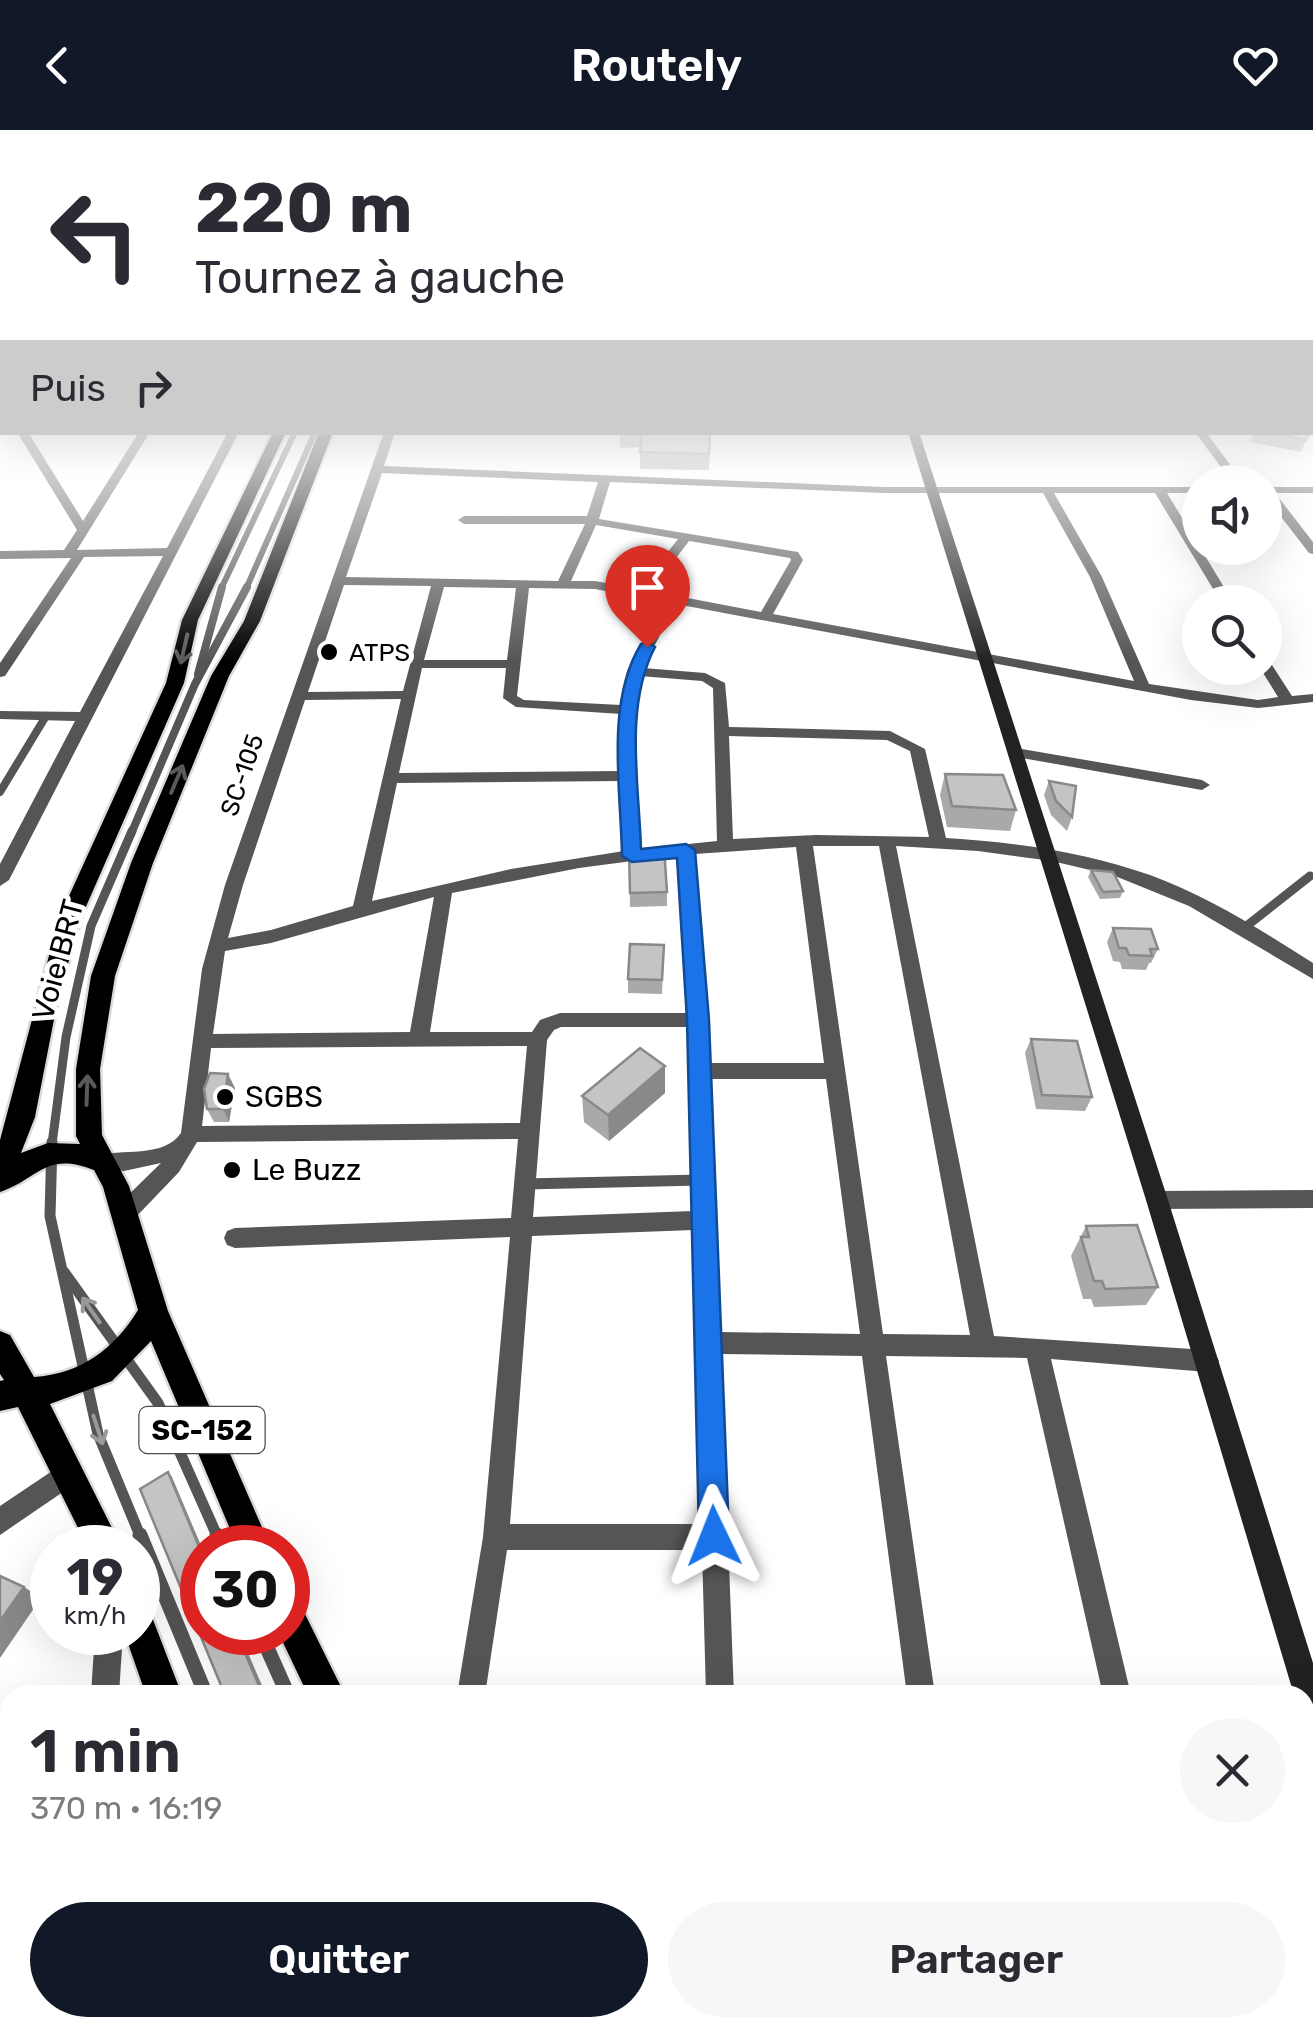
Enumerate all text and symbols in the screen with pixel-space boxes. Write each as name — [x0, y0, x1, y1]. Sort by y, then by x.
icon: back — [30, 38, 85, 93]
icon: heart — [1228, 38, 1283, 93]
text: Routely — [571, 39, 742, 92]
text: 220 m — [195, 167, 413, 250]
icon: left — [30, 170, 160, 300]
text: Tournez à gauche — [195, 251, 565, 304]
icon: right — [126, 360, 181, 415]
text: Puis — [30, 365, 106, 411]
map controls — [1182, 465, 1282, 685]
button: sound — [1182, 465, 1282, 565]
pin — [605, 545, 690, 648]
icon: arrive — [620, 560, 675, 615]
button: search — [1182, 585, 1282, 685]
one-way arrow — [174, 632, 192, 664]
place label: ATPS — [349, 638, 410, 667]
marker: ATPS — [318, 641, 340, 663]
street label: SC-105 — [215, 730, 269, 820]
one-way arrow — [169, 765, 187, 795]
street label: Voie BRT — [25, 896, 91, 1024]
one-way arrow — [77, 1074, 96, 1106]
place label: SGBS — [245, 1079, 323, 1115]
marker: SGBS — [214, 1086, 236, 1108]
place label: Le Buzz — [252, 1152, 361, 1188]
marker: Le Buzz — [221, 1159, 243, 1181]
one-way arrow — [81, 1297, 102, 1325]
road number: SC-152 — [140, 1407, 264, 1453]
one-way arrow — [91, 1414, 109, 1446]
position arrow — [662, 1484, 766, 1588]
speed limit sign: 30 — [180, 1525, 310, 1655]
text: 19 — [67, 1548, 123, 1608]
text: km/h — [64, 1601, 126, 1630]
text: 1 min — [30, 1716, 181, 1787]
button: close — [1180, 1718, 1285, 1823]
text: 370 m · 16:19 — [30, 1789, 222, 1827]
button: Quitter — [30, 1902, 648, 2017]
button: Partager — [668, 1902, 1285, 2017]

